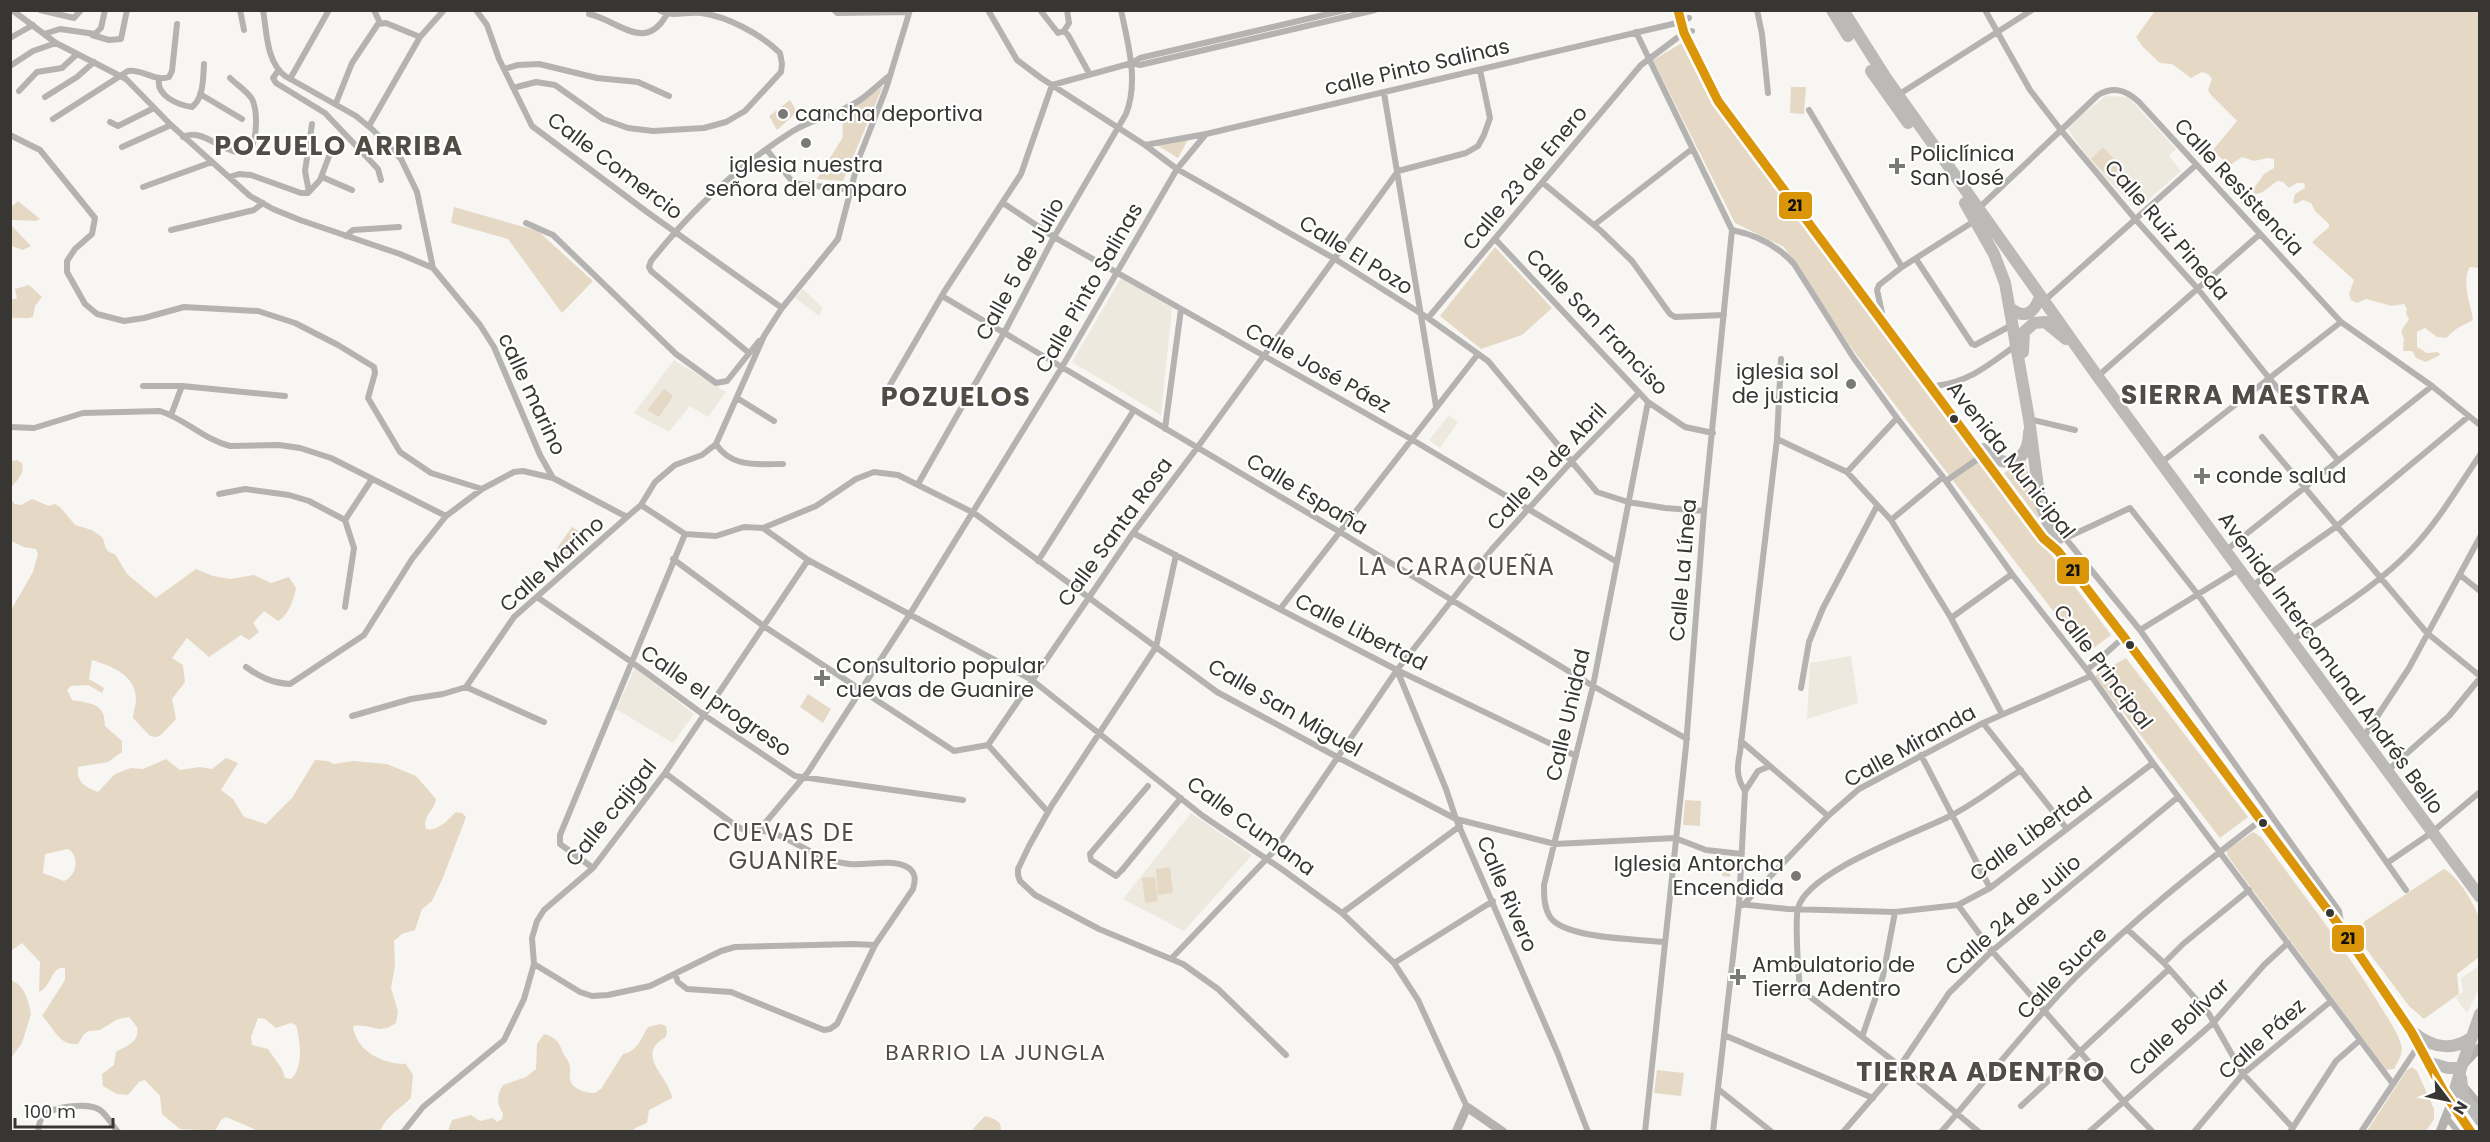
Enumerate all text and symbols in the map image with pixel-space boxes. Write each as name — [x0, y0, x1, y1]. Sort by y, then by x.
street label: calle Pinto Salinas — [1322, 31, 1512, 102]
place label: cancha deportiva — [795, 99, 983, 128]
street label: Calle 23 de Enero — [1455, 99, 1594, 256]
street label: Calle Comercio — [542, 105, 689, 226]
marker: cancha deportiva — [776, 107, 790, 121]
street label: Calle Resistencia — [2168, 112, 2311, 262]
district label: POZUELO ARRIBA — [214, 127, 464, 164]
marker: iglesia nuestra señora del amparo — [799, 136, 813, 150]
place label: Policlínica San José — [1910, 139, 2015, 192]
place label: iglesia nuestra señora del amparo — [705, 150, 907, 203]
street label: Calle Ruiz Pineda — [2098, 153, 2237, 306]
marker: Policlínica San José — [1888, 157, 1906, 175]
line badge: 21 — [1778, 191, 1813, 220]
street label: Calle 5 de Julio — [968, 192, 1071, 345]
text: 21 — [1787, 194, 1803, 217]
street label: Calle Pinto Salinas — [1028, 197, 1149, 378]
street label: Calle El Pozo — [1294, 208, 1419, 301]
street label: Calle San Franciso — [1520, 242, 1675, 401]
street label: Calle José Páez — [1240, 315, 1396, 420]
street label: calle marino — [492, 328, 573, 460]
place label: iglesia sol de justicia — [1732, 357, 1839, 410]
street label: Avenida Municipal — [1941, 375, 2082, 545]
district label: SIERRA MAESTRA — [2121, 376, 2371, 413]
marker: iglesia sol de justicia — [1844, 377, 1858, 391]
district label: POZUELOS — [881, 378, 1031, 415]
street label: Calle 19 de Abril — [1480, 397, 1613, 537]
unlabelled marker — [1948, 413, 1960, 425]
street label: Calle España — [1241, 446, 1374, 541]
street label: Calle Santa Rosa — [1051, 451, 1179, 612]
place label: conde salud — [2216, 461, 2346, 490]
marker: conde salud — [2193, 467, 2211, 485]
street label: Calle La Línea — [1662, 497, 1703, 643]
street label: Avenida Intercomunal Andrés Bello — [2212, 506, 2451, 820]
street label: Calle Marino — [493, 509, 610, 618]
district label: LA CARAQUEÑA — [1359, 550, 1555, 583]
line badge: 21 — [2056, 556, 2090, 585]
text: 21 — [2065, 559, 2081, 582]
street label: Calle Libertad — [1290, 586, 1432, 677]
street label: Calle Principal — [2047, 598, 2160, 735]
street label: Calle el progreso — [635, 638, 798, 764]
unlabelled marker — [2124, 639, 2136, 651]
street label: Calle Unidad — [1538, 646, 1597, 784]
place label: Consultorio popular cuevas de Guanire — [836, 651, 1044, 704]
street label: Calle San Miguel — [1203, 652, 1368, 764]
marker: Consultorio popular cuevas de Guanire — [813, 669, 831, 687]
street label: Calle Miranda — [1839, 697, 1981, 794]
street label: Calle cajigal — [558, 753, 663, 872]
street label: Calle Cumana — [1181, 769, 1321, 882]
street label: Calle Libertad — [1964, 779, 2098, 888]
district label: CUEVAS DE GUANIRE — [713, 816, 855, 877]
unlabelled marker — [2257, 817, 2269, 829]
street label: Calle Rivero — [1470, 831, 1545, 956]
street label: Calle 24 de Julio — [1938, 847, 2087, 982]
place label: Iglesia Antorcha Encendida — [1614, 849, 1784, 902]
marker: Iglesia Antorcha Encendida — [1789, 869, 1803, 883]
unlabelled marker — [2324, 907, 2336, 919]
street label: Calle Sucre — [2010, 920, 2113, 1025]
line badge: 21 — [2331, 924, 2365, 953]
text: 21 — [2340, 927, 2356, 950]
place label: Ambulatorio de Tierra Adentro — [1752, 950, 1915, 1003]
marker: Ambulatorio de Tierra Adentro — [1729, 968, 1747, 986]
street label: Calle Bolívar — [2122, 971, 2236, 1082]
street label: Calle Páez — [2212, 992, 2312, 1086]
district label: BARRIO LA JUNGLA — [885, 1037, 1107, 1068]
district label: TIERRA ADENTRO — [1856, 1053, 2106, 1090]
north arrow — [2418, 1070, 2478, 1130]
scale bar — [15, 1091, 112, 1129]
text: N — [2447, 1096, 2473, 1119]
text: 100 m — [24, 1099, 76, 1124]

